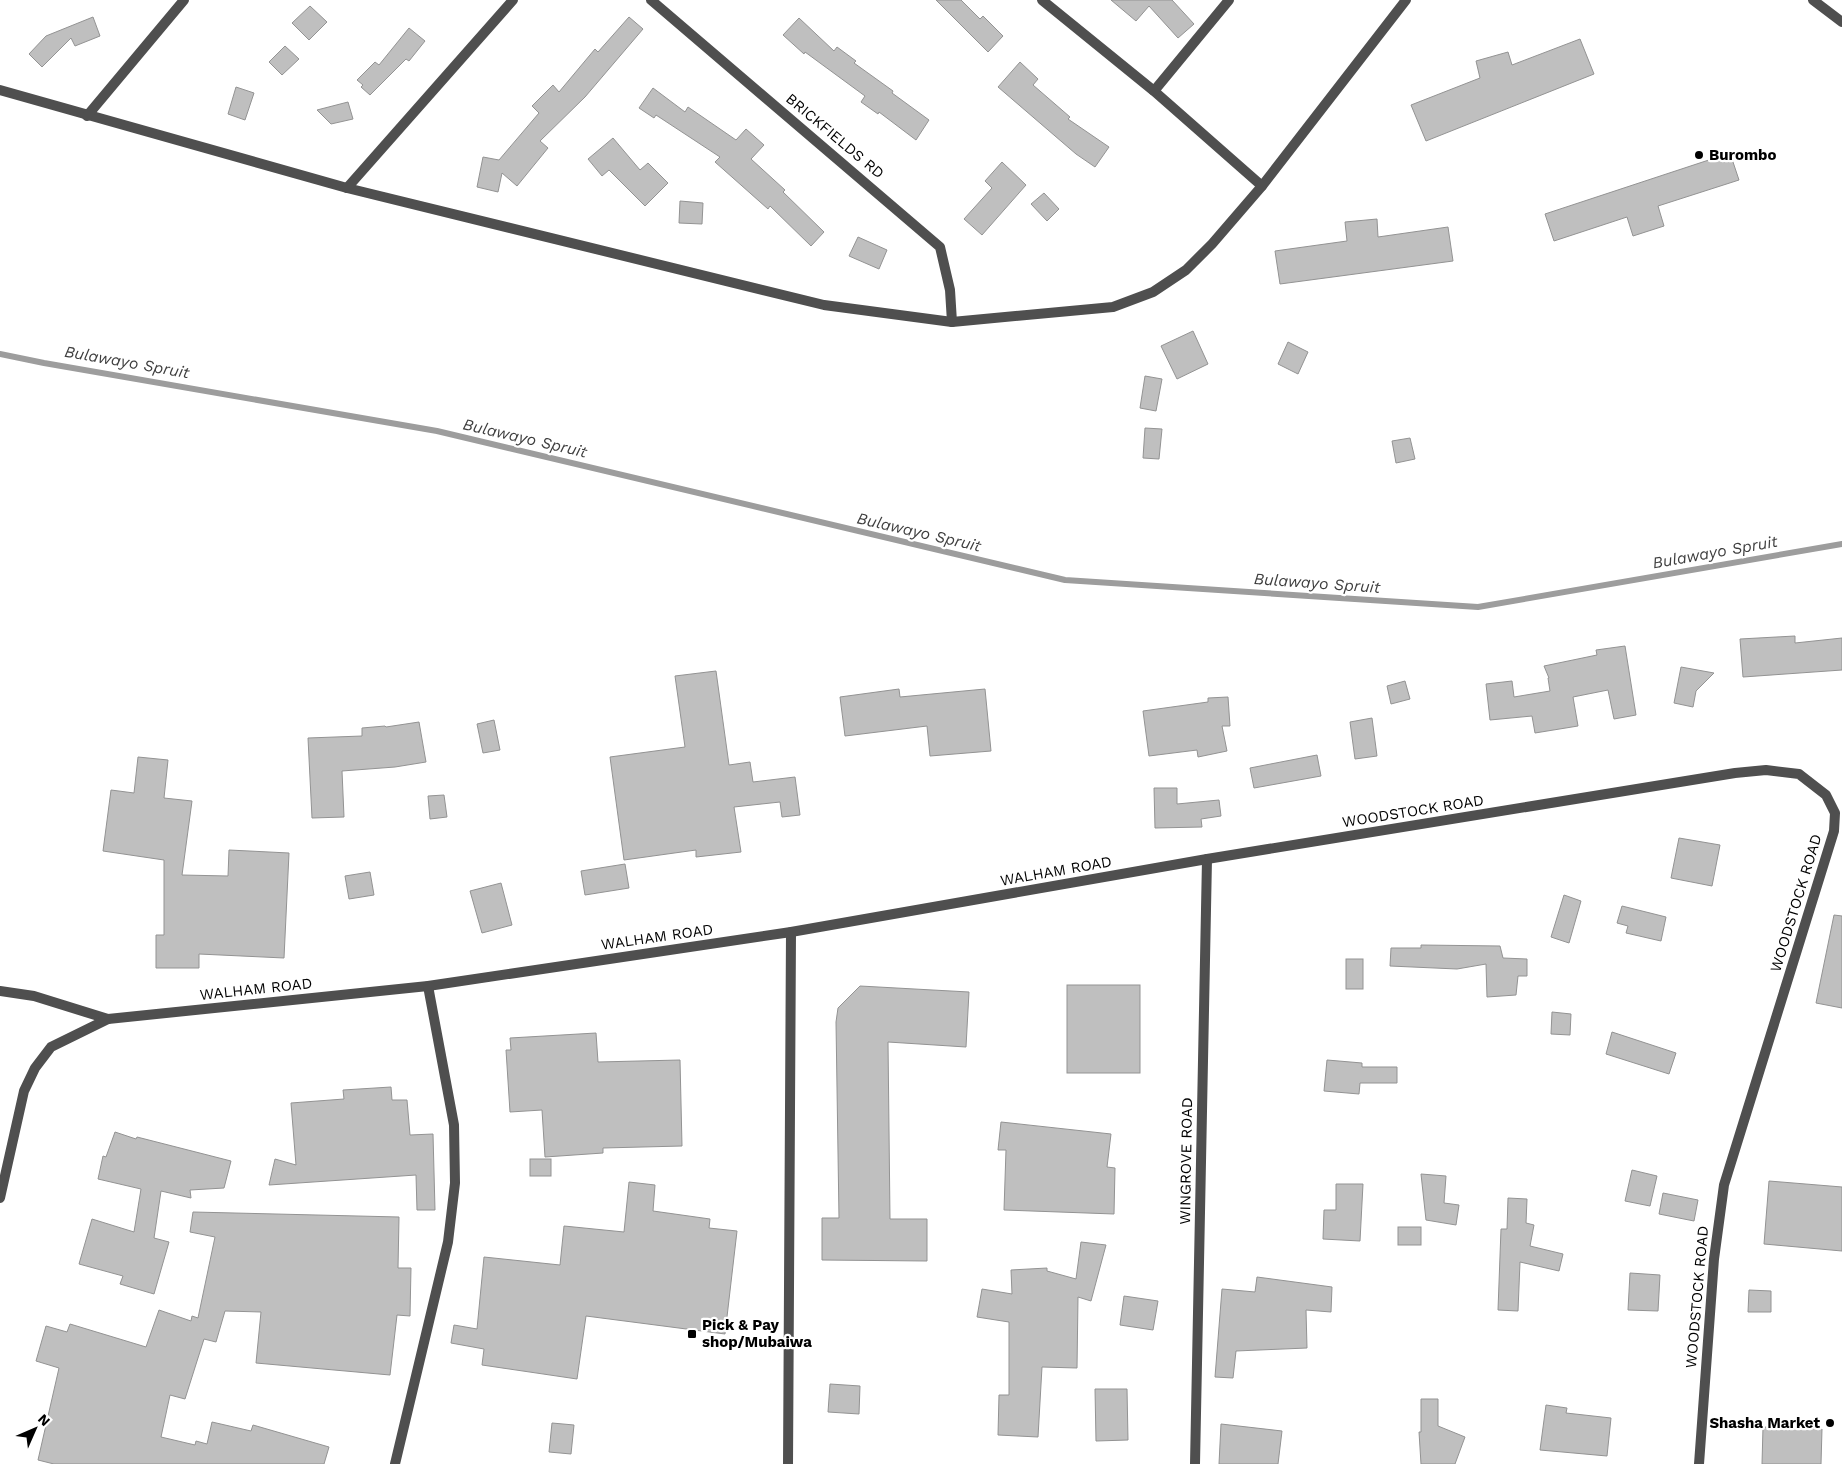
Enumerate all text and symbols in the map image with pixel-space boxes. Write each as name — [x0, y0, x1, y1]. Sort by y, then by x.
street label: BRICKFIELDS RD — [782, 90, 888, 182]
place label: Burombo — [1709, 146, 1776, 164]
marker: Burombo — [1693, 149, 1705, 161]
water label: Bulawayo Spruit — [63, 342, 192, 382]
water label: Bulawayo Spruit — [461, 414, 589, 462]
water label: Bulawayo Spruit — [855, 508, 983, 556]
water label: Bulawayo Spruit — [1651, 532, 1780, 572]
water label: Bulawayo Spruit — [1253, 569, 1381, 597]
street label: WOODSTOCK ROAD — [1341, 791, 1485, 831]
street label: WOODSTOCK ROAD — [1766, 832, 1826, 974]
street label: WALHAM ROAD — [999, 852, 1113, 890]
street label: WALHAM ROAD — [600, 920, 714, 954]
street label: WALHAM ROAD — [199, 974, 313, 1004]
street label: WINGROVE ROAD — [1176, 1097, 1196, 1225]
street label: WOODSTOCK ROAD — [1682, 1225, 1712, 1369]
place label: Pick & Pay shop/Mubaiwa — [702, 1316, 812, 1351]
marker: Pick & Pay shop/Mubaiwa — [686, 1328, 698, 1340]
north arrow — [10, 1404, 60, 1454]
text: N — [35, 1410, 54, 1429]
place label: Shasha Market — [1709, 1414, 1820, 1432]
marker: Shasha Market — [1824, 1417, 1836, 1429]

